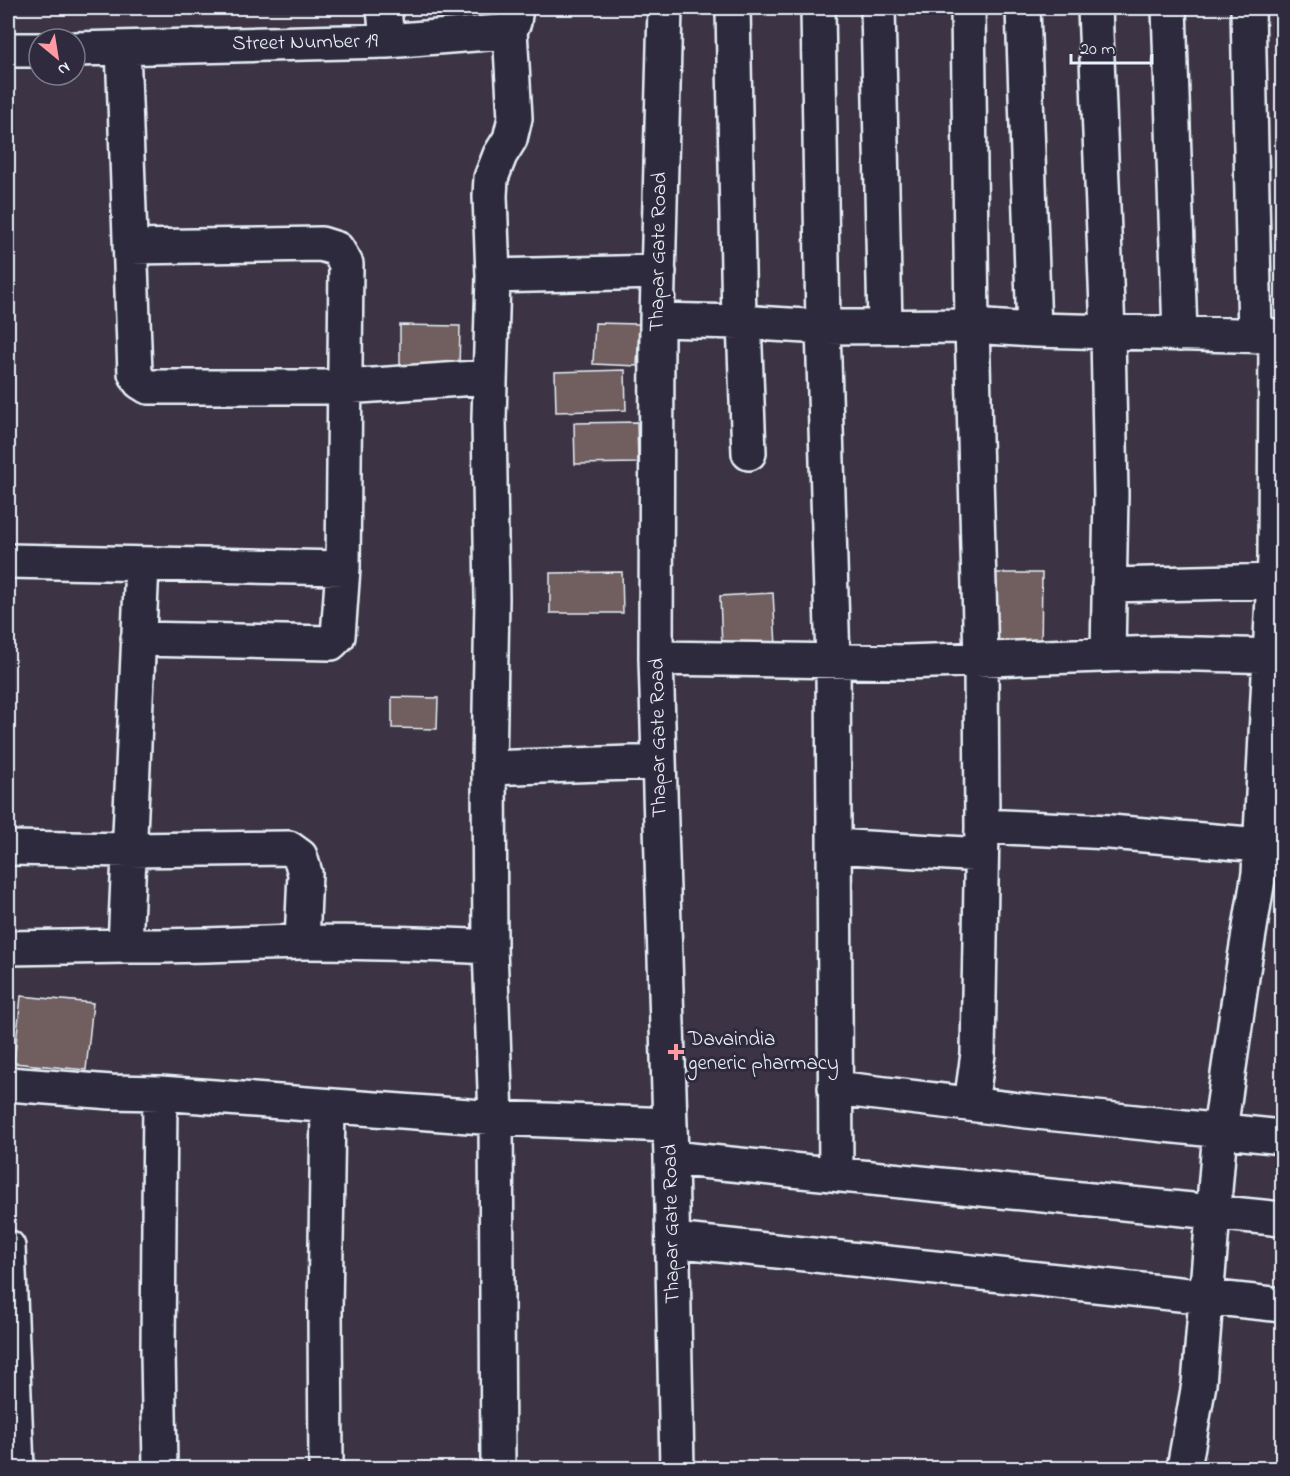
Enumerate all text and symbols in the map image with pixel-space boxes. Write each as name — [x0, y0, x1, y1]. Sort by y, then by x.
north arrow — [27, 27, 87, 87]
street label: Street Number 19 — [232, 27, 379, 59]
scale bar — [1071, 27, 1152, 65]
text: 20 m — [1080, 37, 1115, 63]
text: N — [53, 55, 74, 81]
street label: Thapar Gate Road — [643, 172, 675, 332]
street label: Thapar Gate Road — [643, 658, 675, 818]
place label: Davaindia generic pharmacy — [687, 1025, 839, 1081]
marker: Davaindia generic pharmacy — [669, 1045, 683, 1059]
street label: Thapar Gate Road — [656, 1144, 688, 1304]

